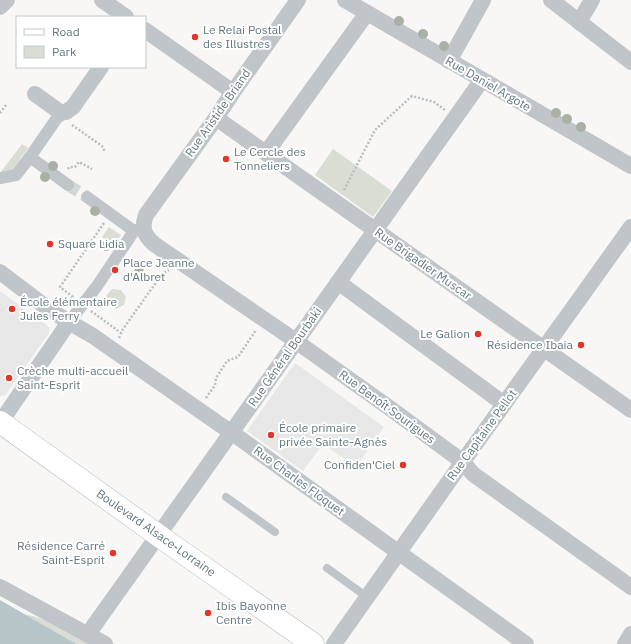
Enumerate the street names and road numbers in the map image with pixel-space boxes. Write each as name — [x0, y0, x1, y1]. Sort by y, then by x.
street label: Rue Daniel Argote — [443, 53, 534, 114]
street label: Rue Aristide Briand — [182, 66, 254, 160]
street label: Rue Brigadier Muscar — [372, 224, 475, 303]
street label: Rue Général Bourbaki — [245, 304, 324, 409]
street label: Rue Benoît Sourigues — [336, 367, 438, 447]
street label: Rue Capitaine Pellot — [444, 386, 520, 483]
street label: Rue Charles Floquet — [251, 443, 348, 519]
street label: Boulevard Alsace-Lorraine — [94, 486, 219, 580]

